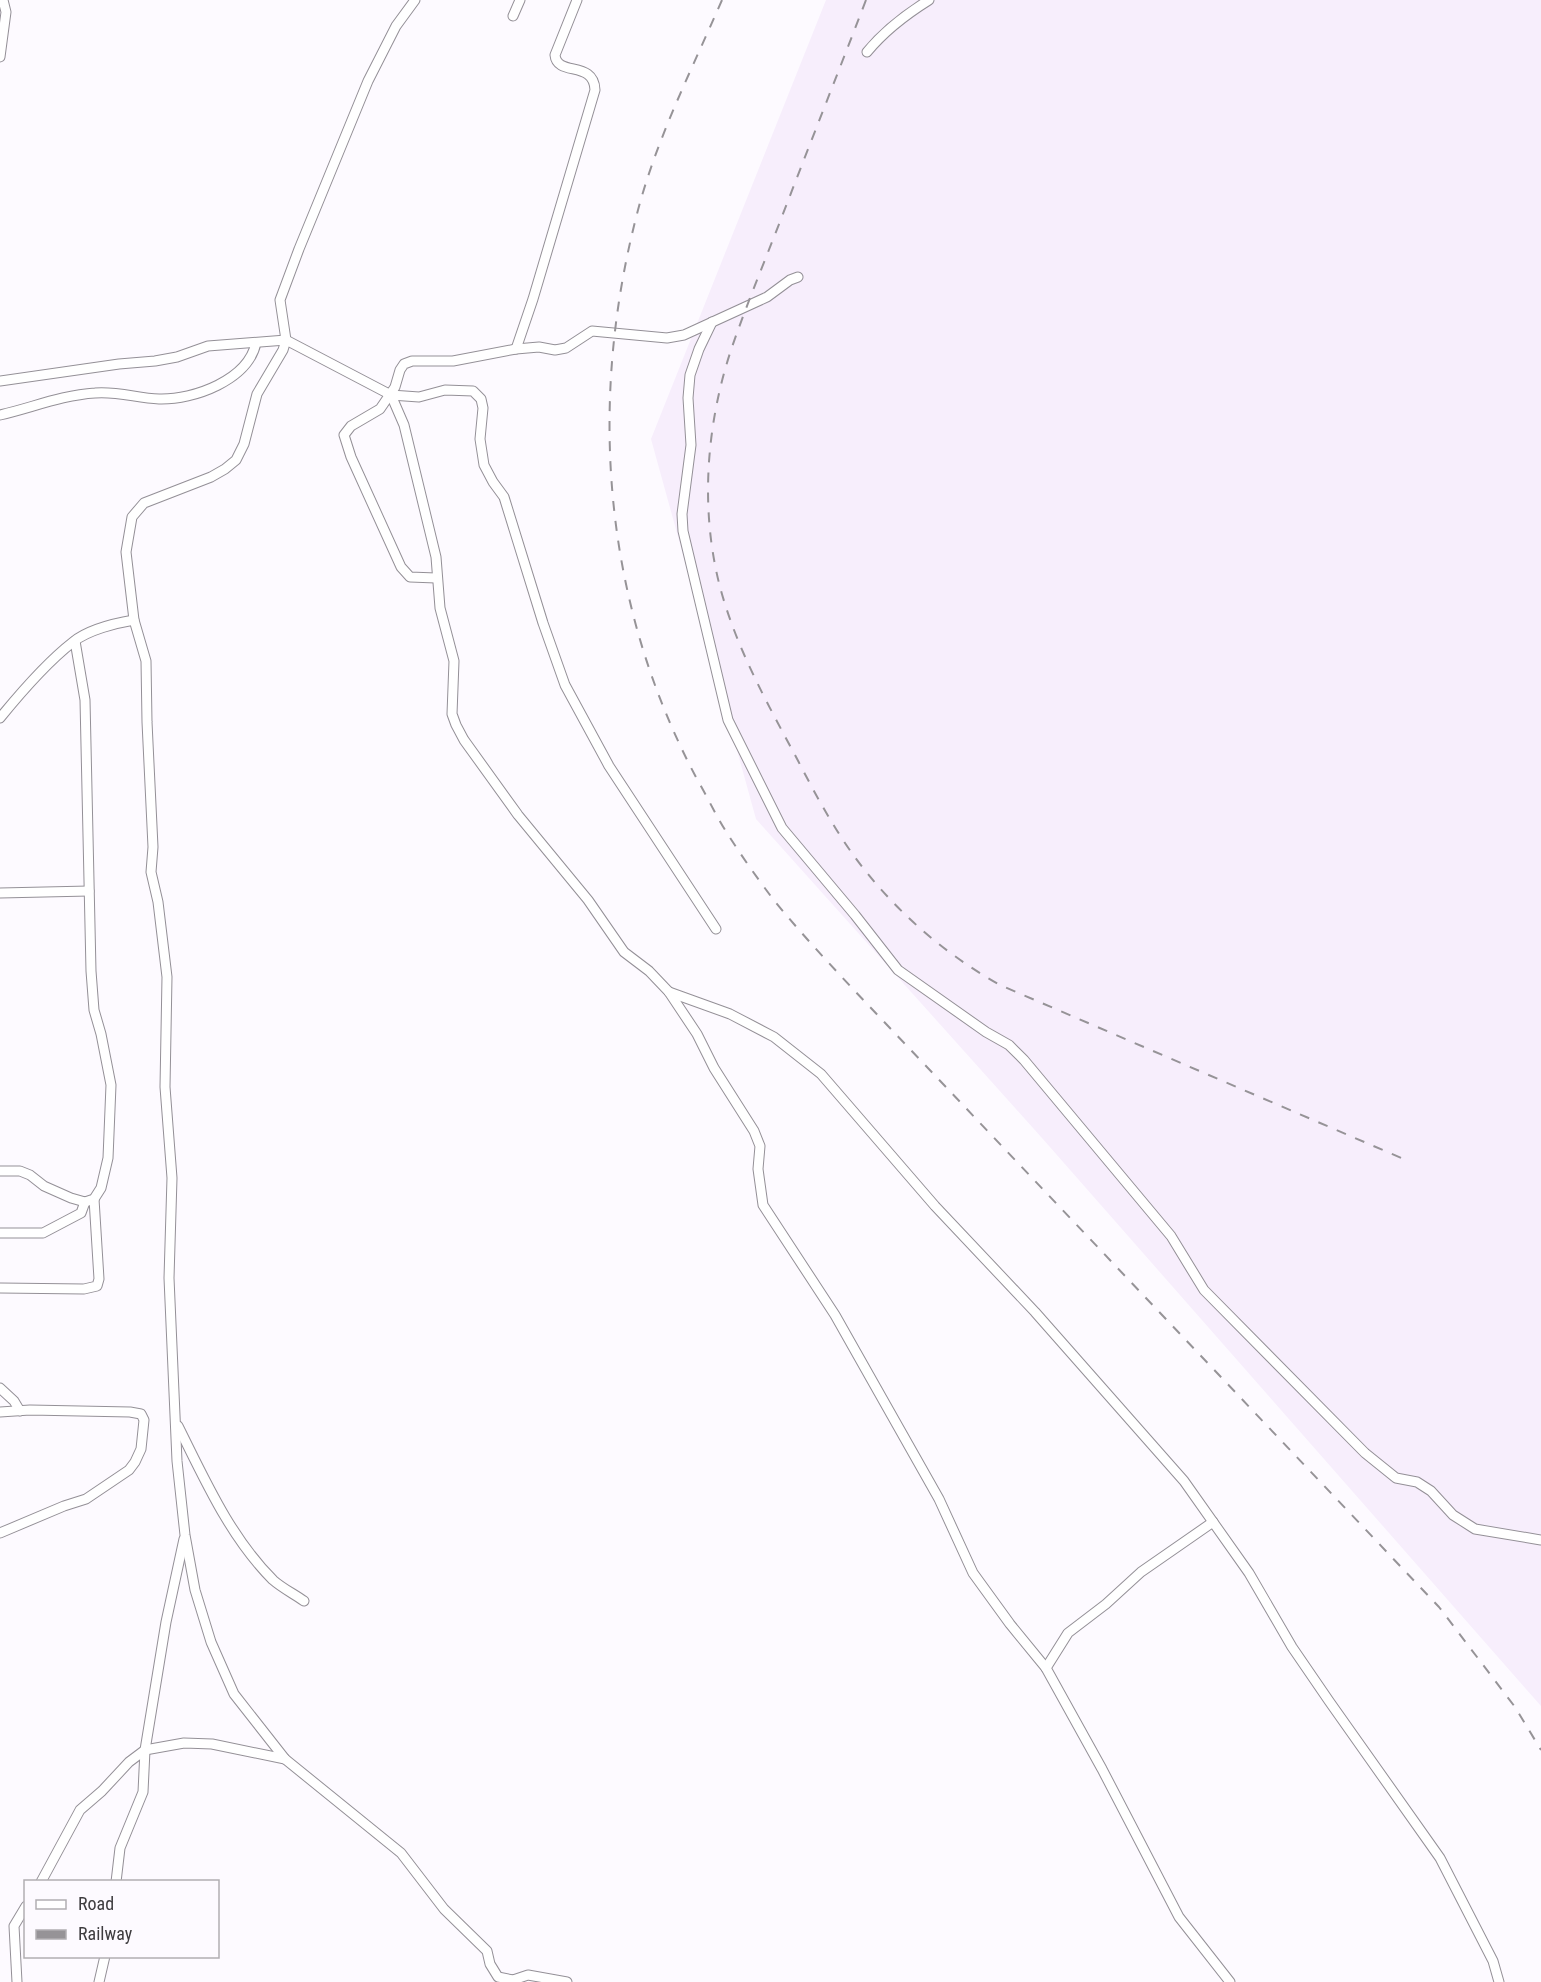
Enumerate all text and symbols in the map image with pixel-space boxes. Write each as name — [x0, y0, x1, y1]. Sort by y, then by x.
legend — [24, 1880, 219, 1958]
text: Road — [78, 1893, 114, 1914]
text: Railway — [78, 1923, 133, 1944]

